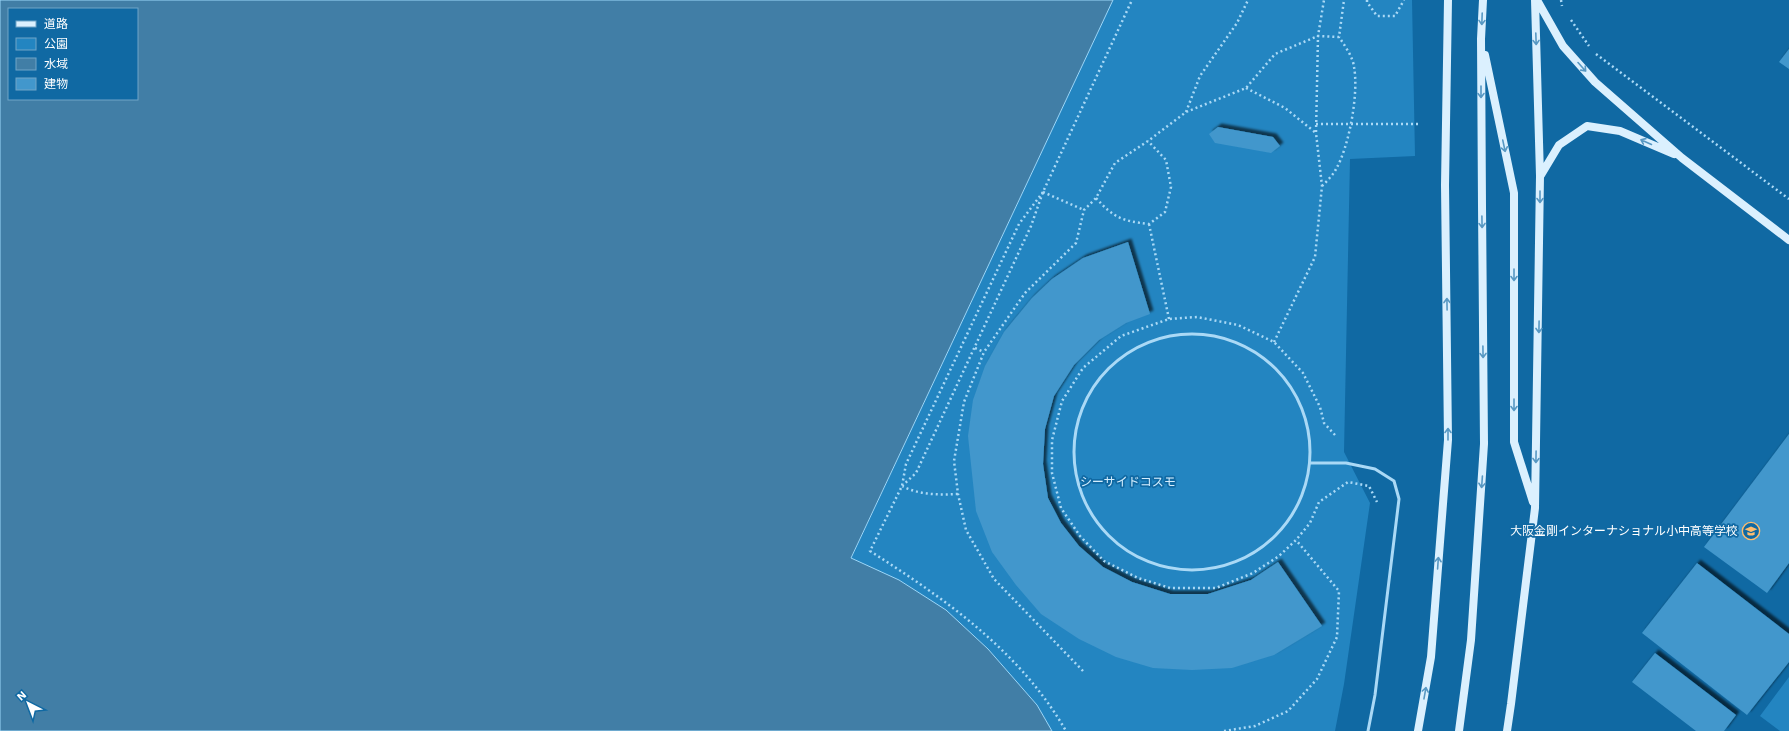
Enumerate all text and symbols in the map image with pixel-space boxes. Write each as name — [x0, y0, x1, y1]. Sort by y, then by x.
legend — [8, 8, 138, 100]
one-way arrow — [1478, 12, 1486, 25]
text: 道路 — [44, 17, 68, 31]
one-way arrow — [1532, 32, 1540, 45]
text: 公園 — [44, 37, 68, 51]
text: 水域 — [44, 57, 68, 71]
one-way arrow — [1577, 62, 1586, 72]
text: 建物 — [44, 77, 68, 91]
one-way arrow — [1477, 85, 1485, 98]
one-way arrow — [1640, 138, 1652, 145]
one-way arrow — [1500, 139, 1508, 152]
one-way arrow — [1536, 190, 1544, 203]
one-way arrow — [1478, 215, 1486, 228]
one-way arrow — [1510, 268, 1518, 281]
one-way arrow — [1443, 298, 1450, 311]
one-way arrow — [1535, 320, 1542, 333]
one-way arrow — [1479, 345, 1487, 358]
one-way arrow — [1510, 398, 1518, 411]
one-way arrow — [1444, 428, 1452, 441]
one-way arrow — [1532, 450, 1540, 463]
park label: シーサイドコスモ — [1080, 475, 1176, 489]
one-way arrow — [1478, 475, 1485, 488]
school or university icon: 大阪金剛インターナショナル小中高等学校 — [1741, 521, 1761, 541]
place label: 大阪金剛インターナショナル小中高等学校 — [1510, 524, 1738, 538]
one-way arrow — [1435, 557, 1442, 570]
north arrow — [8, 683, 48, 723]
one-way arrow — [1421, 687, 1429, 700]
text: N — [14, 688, 29, 703]

